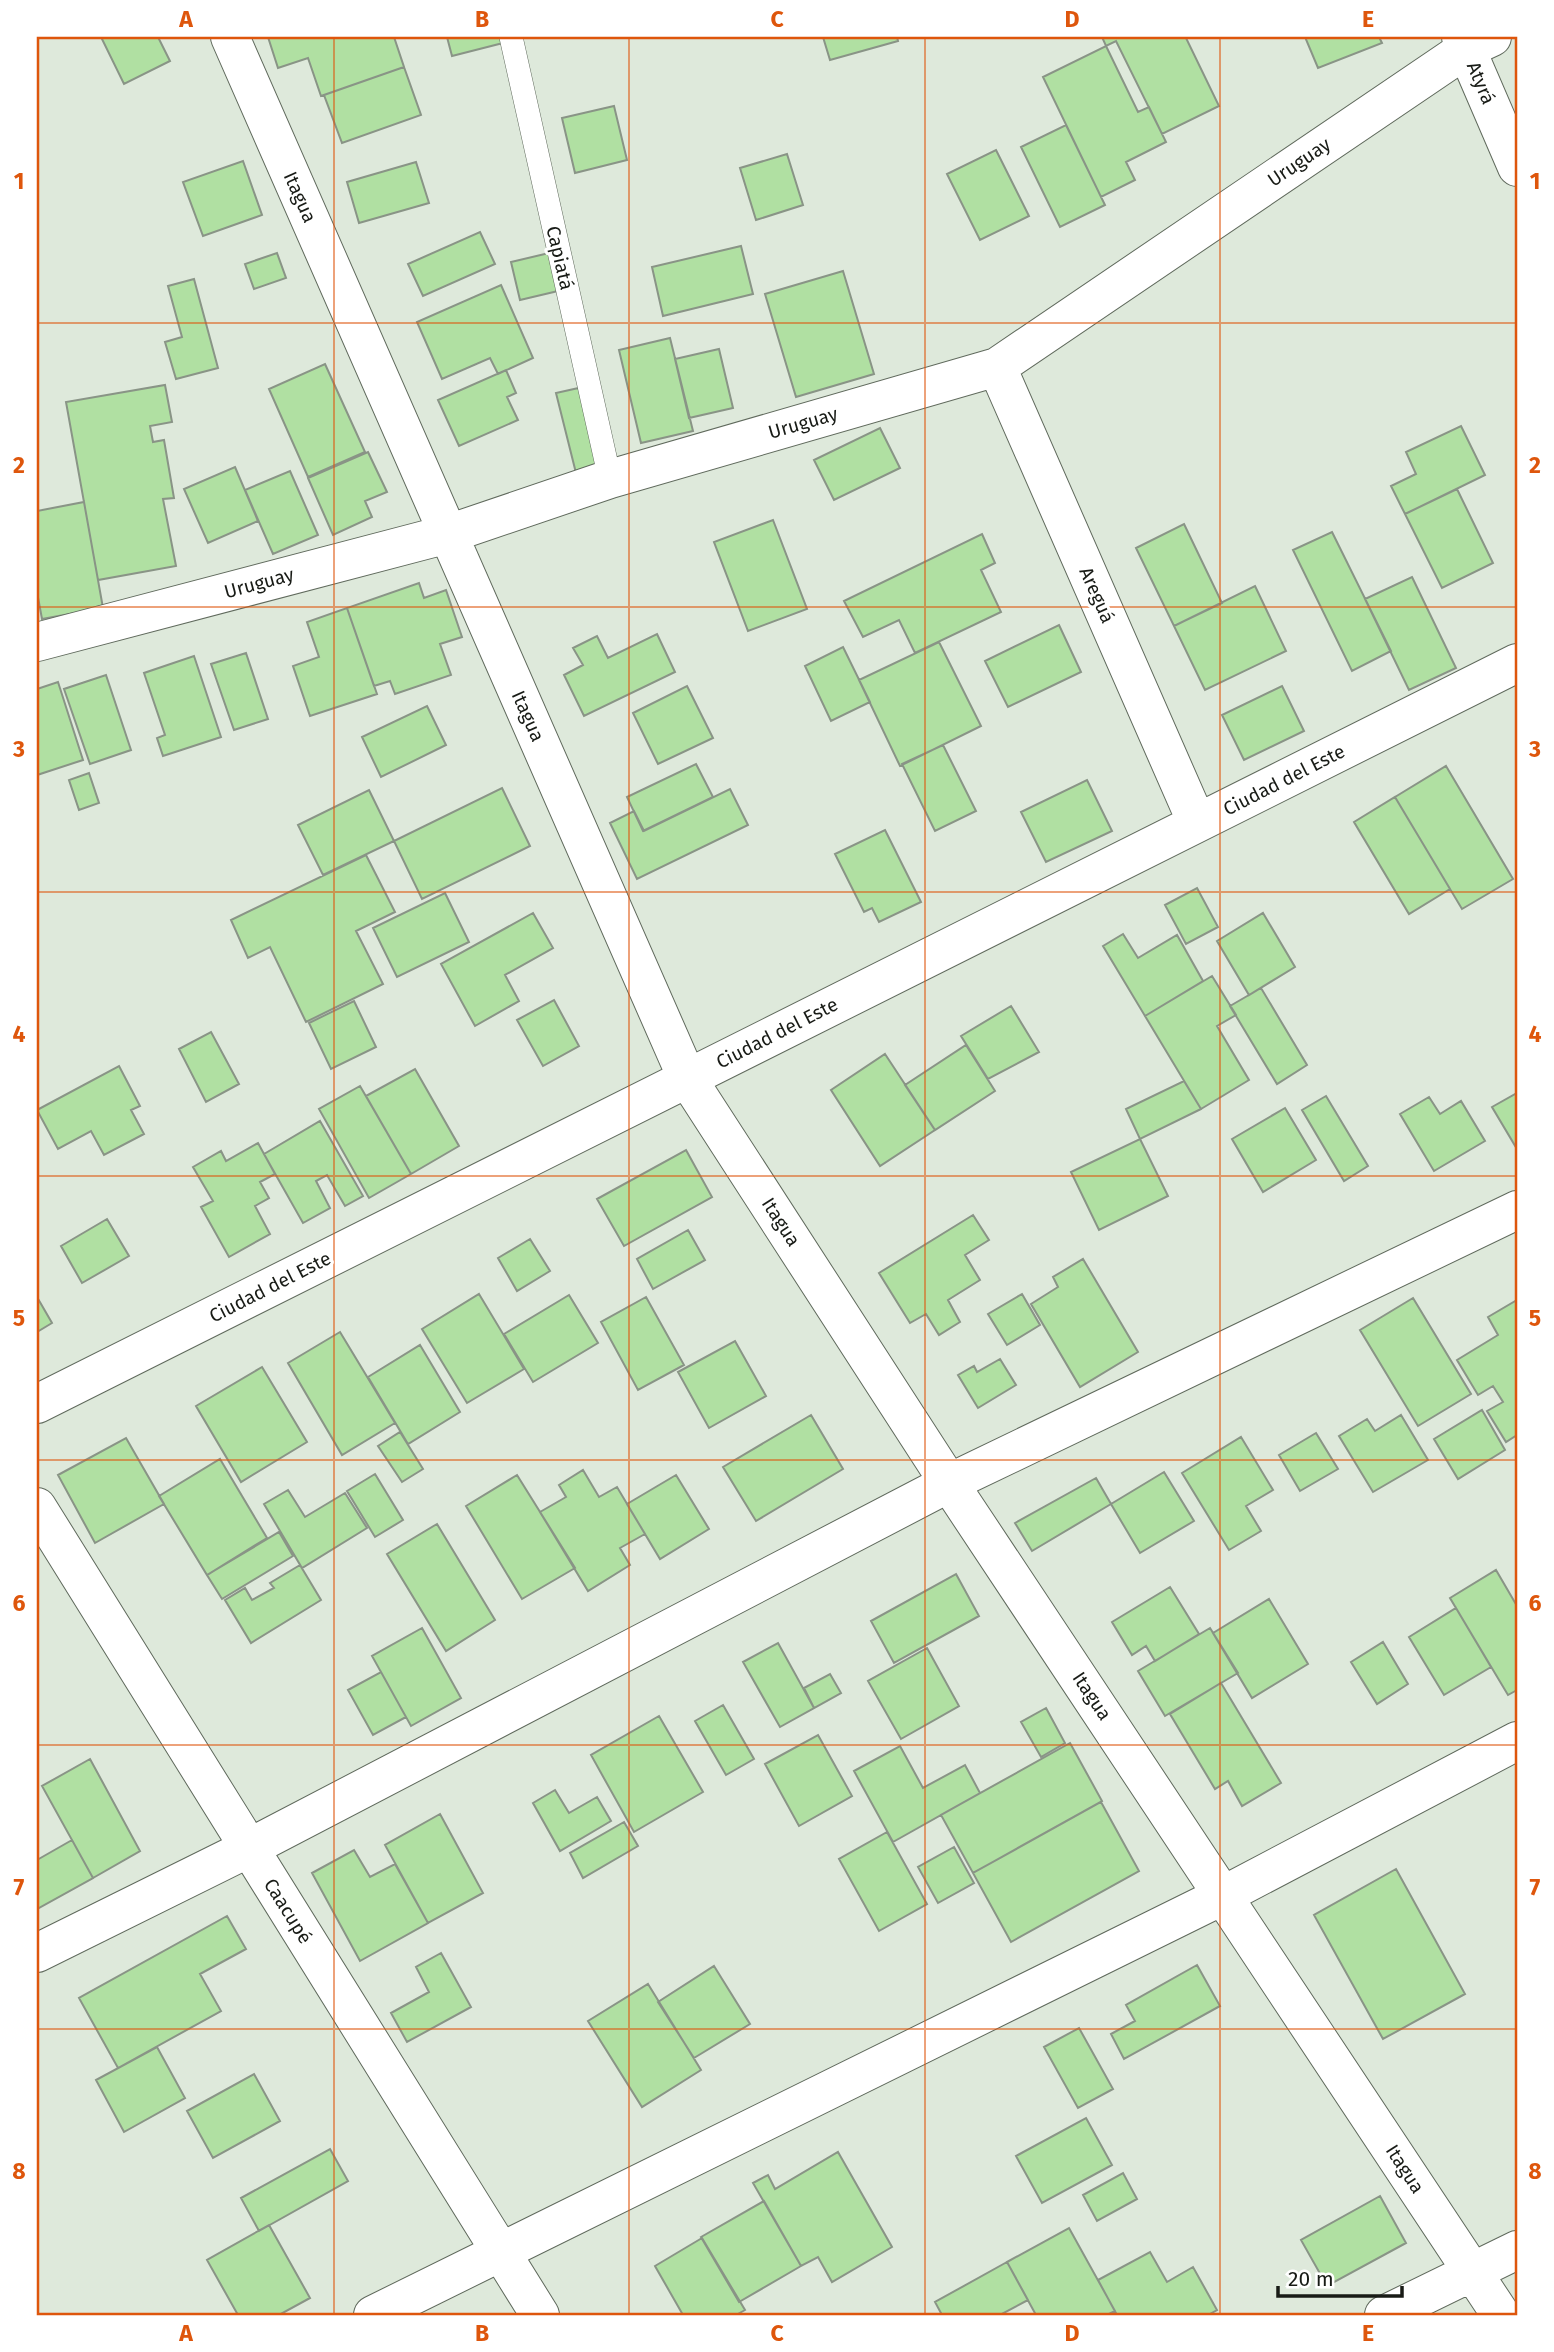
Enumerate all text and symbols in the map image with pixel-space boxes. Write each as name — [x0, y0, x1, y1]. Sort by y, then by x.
text: A — [178, 5, 193, 33]
text: B — [475, 5, 489, 33]
text: C — [770, 5, 784, 33]
text: D — [1065, 5, 1080, 33]
text: E — [1362, 5, 1374, 33]
street label: Atyrá — [1462, 58, 1500, 108]
street label: Uruguay — [1263, 132, 1335, 191]
text: 1 — [14, 167, 24, 195]
text: 1 — [1530, 167, 1540, 195]
street label: Itagua — [279, 168, 321, 226]
street label: Capiatá — [542, 224, 578, 292]
street label: Uruguay — [766, 402, 841, 444]
text: 2 — [13, 451, 25, 479]
text: 2 — [1529, 451, 1541, 479]
street label: Uruguay — [222, 563, 297, 603]
street label: Areguá — [1074, 563, 1120, 627]
street label: Itagua — [507, 687, 549, 745]
text: 3 — [12, 735, 25, 763]
text: 3 — [1528, 735, 1541, 763]
street label: Ciudad del Este — [1219, 739, 1349, 821]
street label: Ciudad del Este — [712, 992, 842, 1074]
text: 4 — [13, 1020, 26, 1048]
text: 4 — [1529, 1020, 1542, 1048]
street label: Itagua — [757, 1193, 805, 1251]
street label: Ciudad del Este — [205, 1246, 335, 1328]
text: 5 — [13, 1304, 25, 1332]
text: 5 — [1529, 1304, 1541, 1332]
text: 6 — [13, 1589, 26, 1617]
text: 6 — [1529, 1589, 1542, 1617]
street label: Itagua — [1067, 1667, 1117, 1725]
text: 7 — [14, 1873, 25, 1901]
text: 7 — [1530, 1873, 1541, 1901]
street label: Caacupé — [259, 1874, 317, 1948]
street label: Itagua — [1381, 2140, 1429, 2198]
text: 8 — [12, 2157, 26, 2185]
text: 8 — [1528, 2157, 1542, 2185]
scale bar — [1278, 2254, 1402, 2298]
text: 20 m — [1288, 2266, 1334, 2292]
text: A — [178, 2319, 193, 2347]
text: B — [475, 2319, 489, 2347]
text: C — [770, 2319, 784, 2347]
text: D — [1065, 2319, 1080, 2347]
text: E — [1362, 2319, 1374, 2347]

